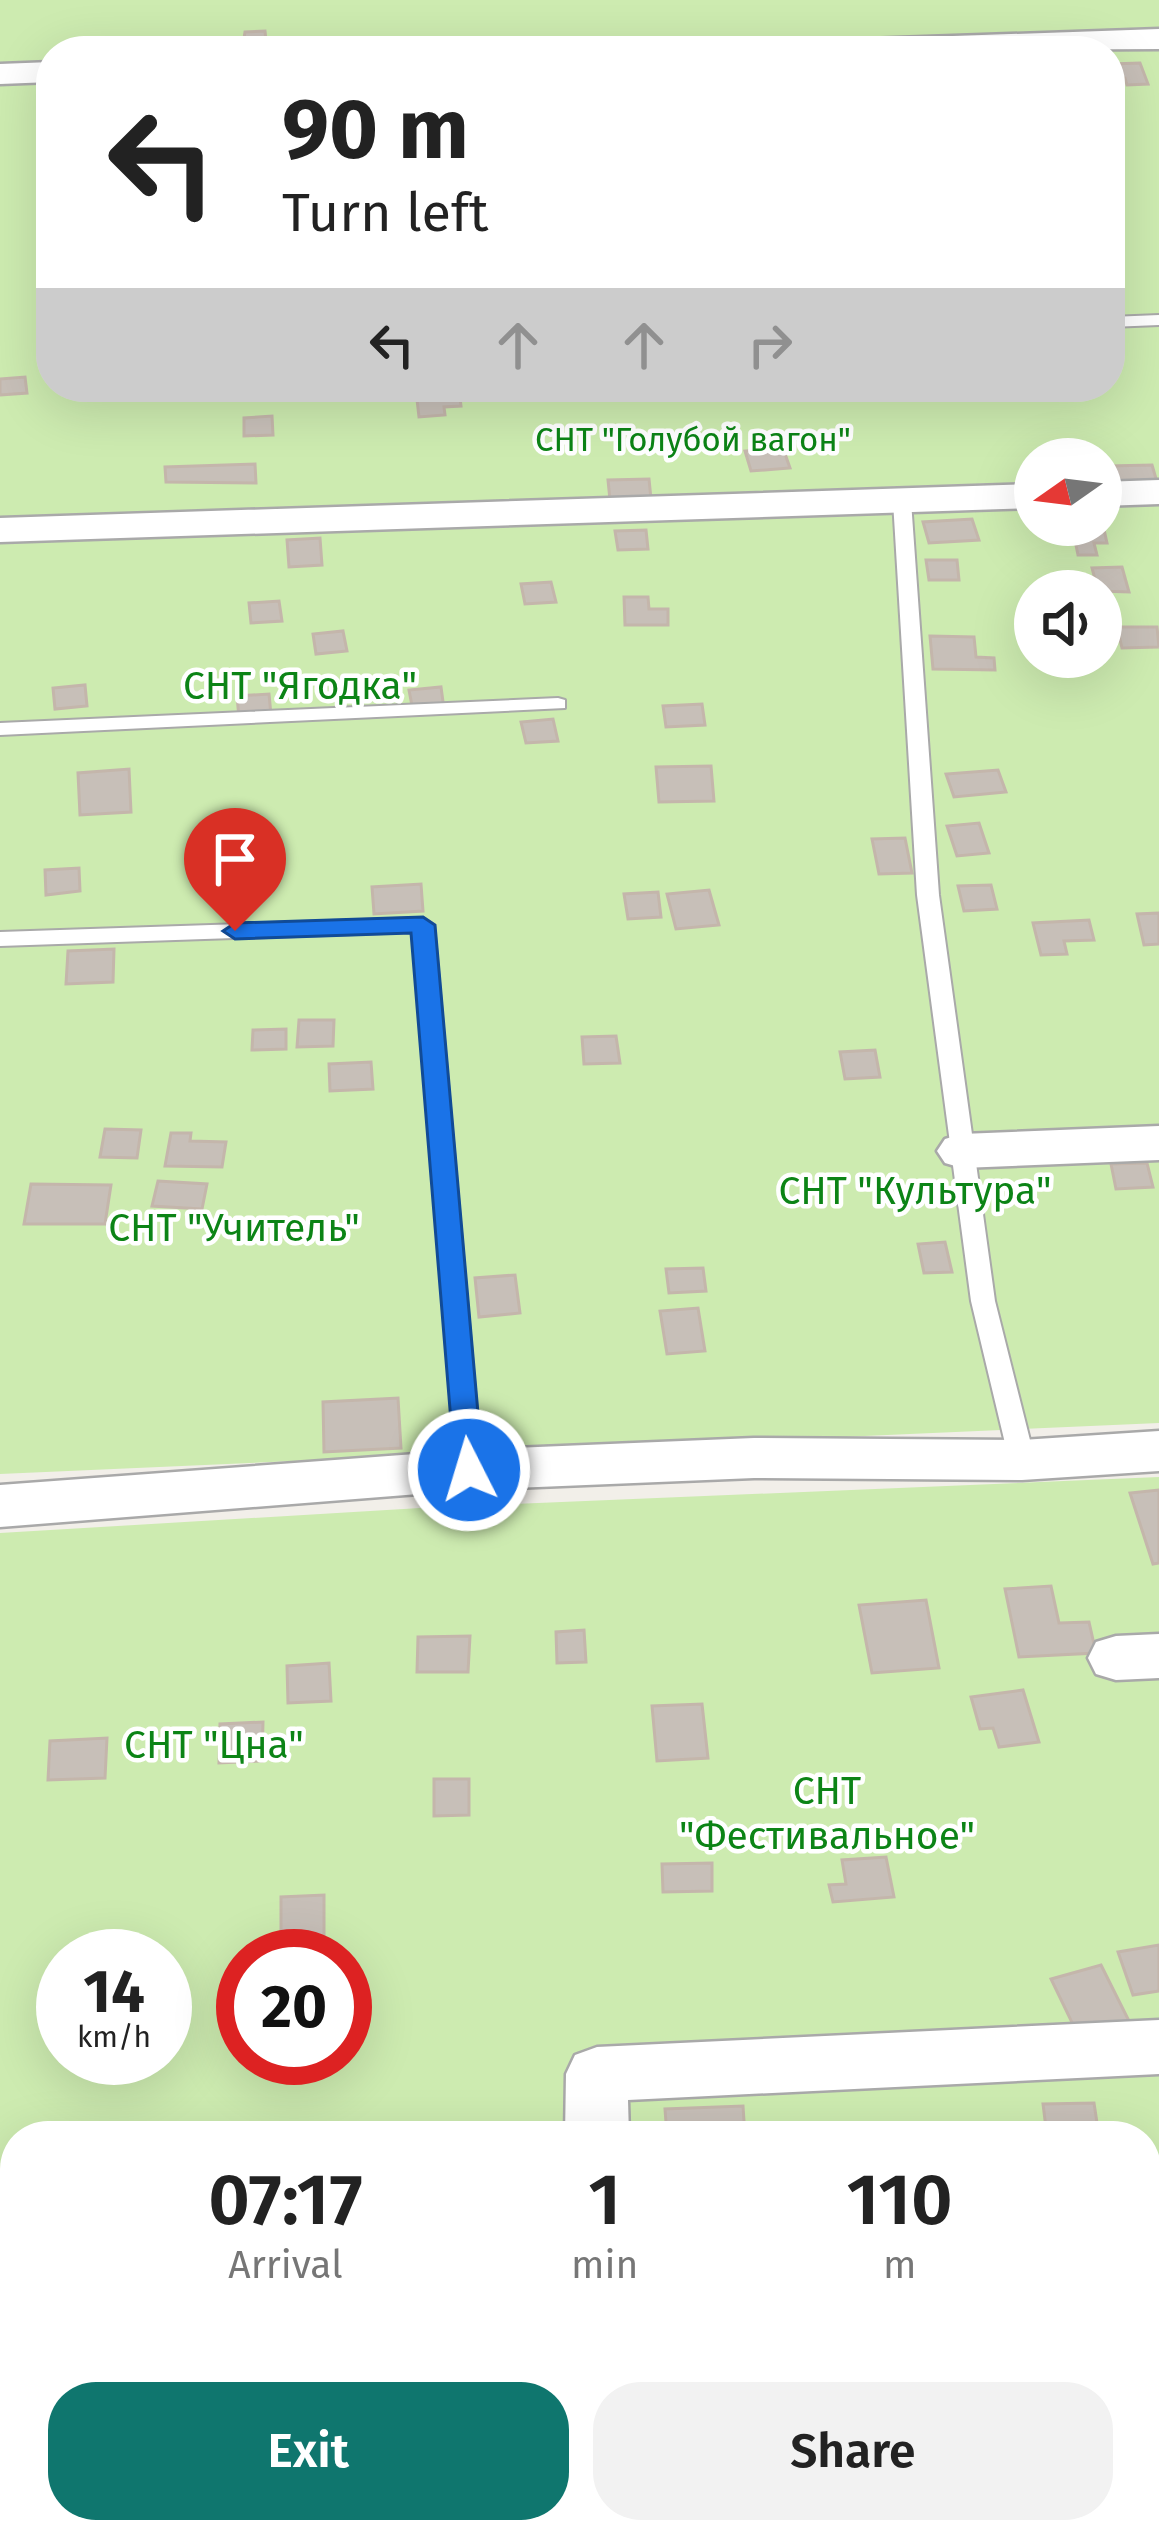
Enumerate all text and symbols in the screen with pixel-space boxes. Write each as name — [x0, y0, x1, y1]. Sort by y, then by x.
text: 90 m — [282, 79, 469, 180]
icon: left — [84, 84, 240, 240]
text: Turn left — [282, 181, 489, 245]
icon: left — [359, 312, 425, 378]
icon: ahead — [485, 312, 551, 378]
icon: ahead — [611, 312, 677, 378]
icon: right — [737, 312, 803, 378]
park label: СНТ "Голубой вагон" — [535, 420, 851, 460]
north arrow — [1014, 438, 1122, 546]
map controls — [1014, 438, 1122, 678]
button: sound — [1014, 570, 1122, 678]
park label: СНТ "Ягодка" — [183, 663, 417, 709]
pin — [184, 808, 286, 931]
icon: arrive — [202, 826, 268, 892]
park label: СНТ "Культура" — [778, 1168, 1052, 1214]
park label: СНТ "Учитель" — [108, 1205, 360, 1251]
position arrow — [406, 1407, 532, 1533]
park label: СНТ "Цна" — [124, 1722, 304, 1768]
park label: СНТ "Фестивальное" — [679, 1768, 975, 1859]
speed limit sign: 20 — [216, 1929, 372, 2085]
text: 14 — [83, 1956, 145, 2028]
text: km/h — [77, 2019, 151, 2055]
text: 07:17 — [208, 2157, 363, 2243]
text: 1 — [588, 2157, 621, 2243]
text: 110 — [847, 2157, 953, 2243]
text: Arrival — [228, 2242, 343, 2288]
text: min — [571, 2242, 638, 2288]
text: m — [883, 2242, 916, 2288]
button: Exit — [48, 2382, 569, 2520]
button: Share — [593, 2382, 1113, 2520]

